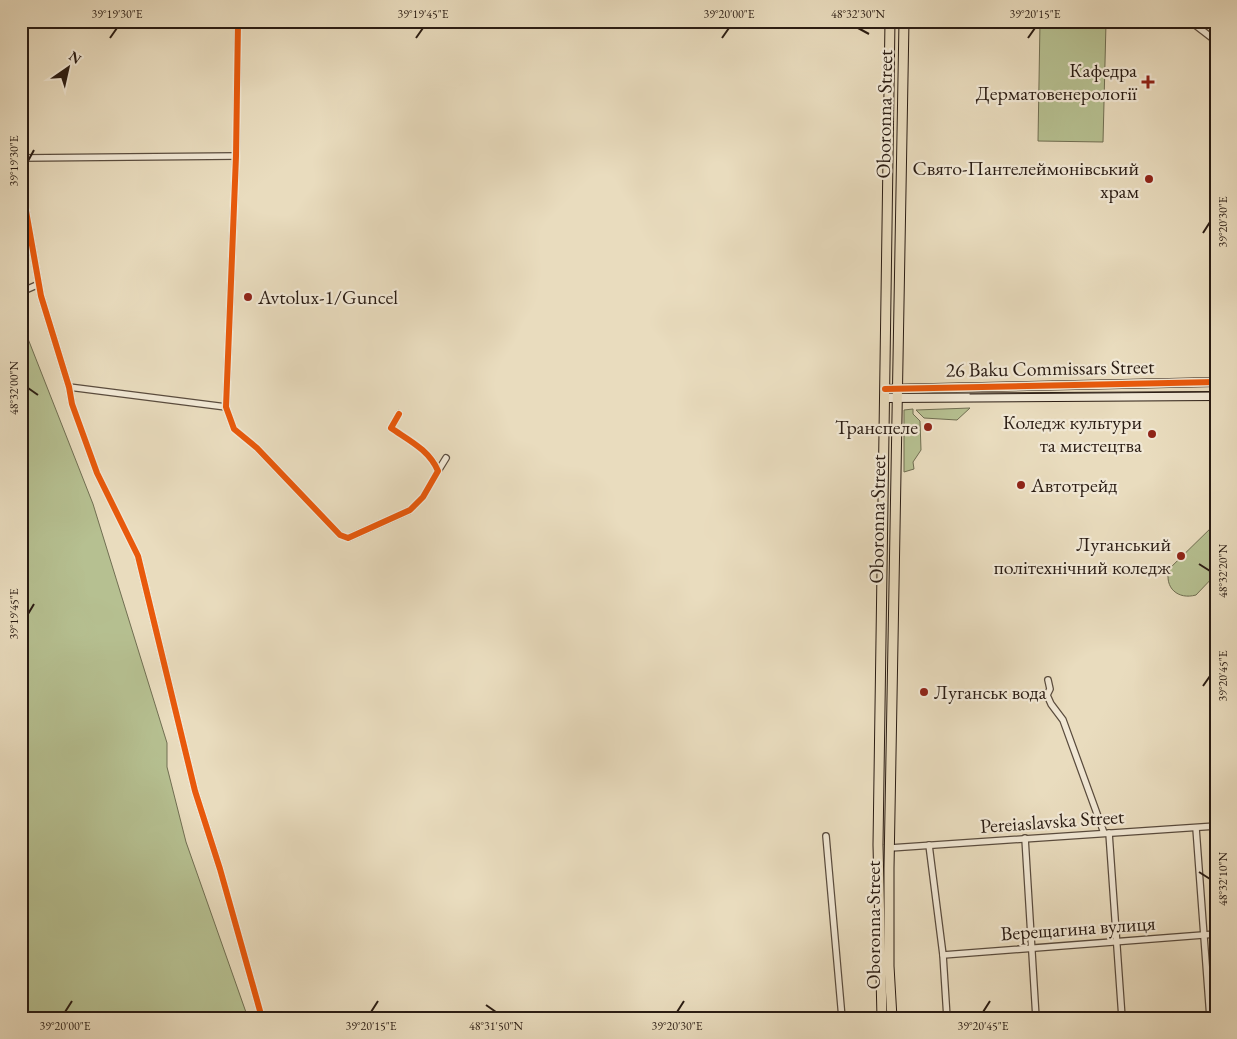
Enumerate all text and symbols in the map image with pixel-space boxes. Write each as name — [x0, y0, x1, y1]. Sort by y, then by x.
text: 39°19'30"E — [91, 6, 143, 22]
text: 39°19'45"E — [397, 6, 449, 22]
text: 39°20'00"E — [703, 6, 755, 22]
text: 48°32'30"N — [831, 6, 885, 22]
text: 39°20'15"E — [1009, 6, 1061, 22]
north arrow — [42, 42, 92, 92]
text: N — [66, 47, 86, 68]
street label: Oboronna Street — [870, 49, 898, 179]
place label: Кафедра Дерматовенерології — [976, 57, 1138, 106]
marker: Кафедра Дерматовенерології — [1141, 75, 1155, 89]
text: 39°19'30"E — [6, 135, 22, 187]
place label: Свято-Пантелеймонівський храм — [912, 155, 1139, 204]
marker: Свято-Пантелеймонівський храм — [1143, 173, 1155, 185]
text: 39°20'30"E — [1215, 196, 1231, 248]
place label: Avtolux-1/Guncel — [257, 284, 398, 310]
marker: Avtolux-1/Guncel — [242, 291, 254, 303]
street label: 26 Baku Commissars Street — [945, 353, 1155, 383]
text: 48°32'00"N — [6, 361, 22, 415]
place label: Коледж культури та мистецтва — [1003, 409, 1142, 458]
place label: Транспеле — [835, 414, 918, 440]
marker: Транспеле — [922, 421, 934, 433]
marker: Коледж культури та мистецтва — [1146, 428, 1158, 440]
street label: Oboronna Street — [863, 454, 891, 584]
place label: Автотрейд — [1030, 472, 1117, 498]
marker: Автотрейд — [1015, 479, 1027, 491]
place label: Луганський політехнічний коледж — [994, 531, 1171, 580]
text: 48°32'20"N — [1215, 544, 1231, 598]
marker: Луганський політехнічний коледж — [1175, 550, 1187, 562]
text: 39°19'45"E — [6, 588, 22, 640]
text: 39°20'45"E — [1215, 650, 1231, 702]
place label: Луганськ вода — [934, 679, 1047, 705]
marker: Луганськ вода — [918, 686, 930, 698]
street label: Pereiaslavska Street — [979, 803, 1126, 839]
text: 48°32'10"N — [1215, 852, 1231, 906]
street label: Oboronna Street — [860, 860, 886, 990]
street label: Верещагина вулиця — [1000, 910, 1156, 946]
text: 39°20'00"E — [39, 1018, 91, 1034]
text: 39°20'15"E — [345, 1018, 397, 1034]
text: 48°31'50"N — [469, 1018, 523, 1034]
text: 39°20'30"E — [651, 1018, 703, 1034]
text: 39°20'45"E — [957, 1018, 1009, 1034]

